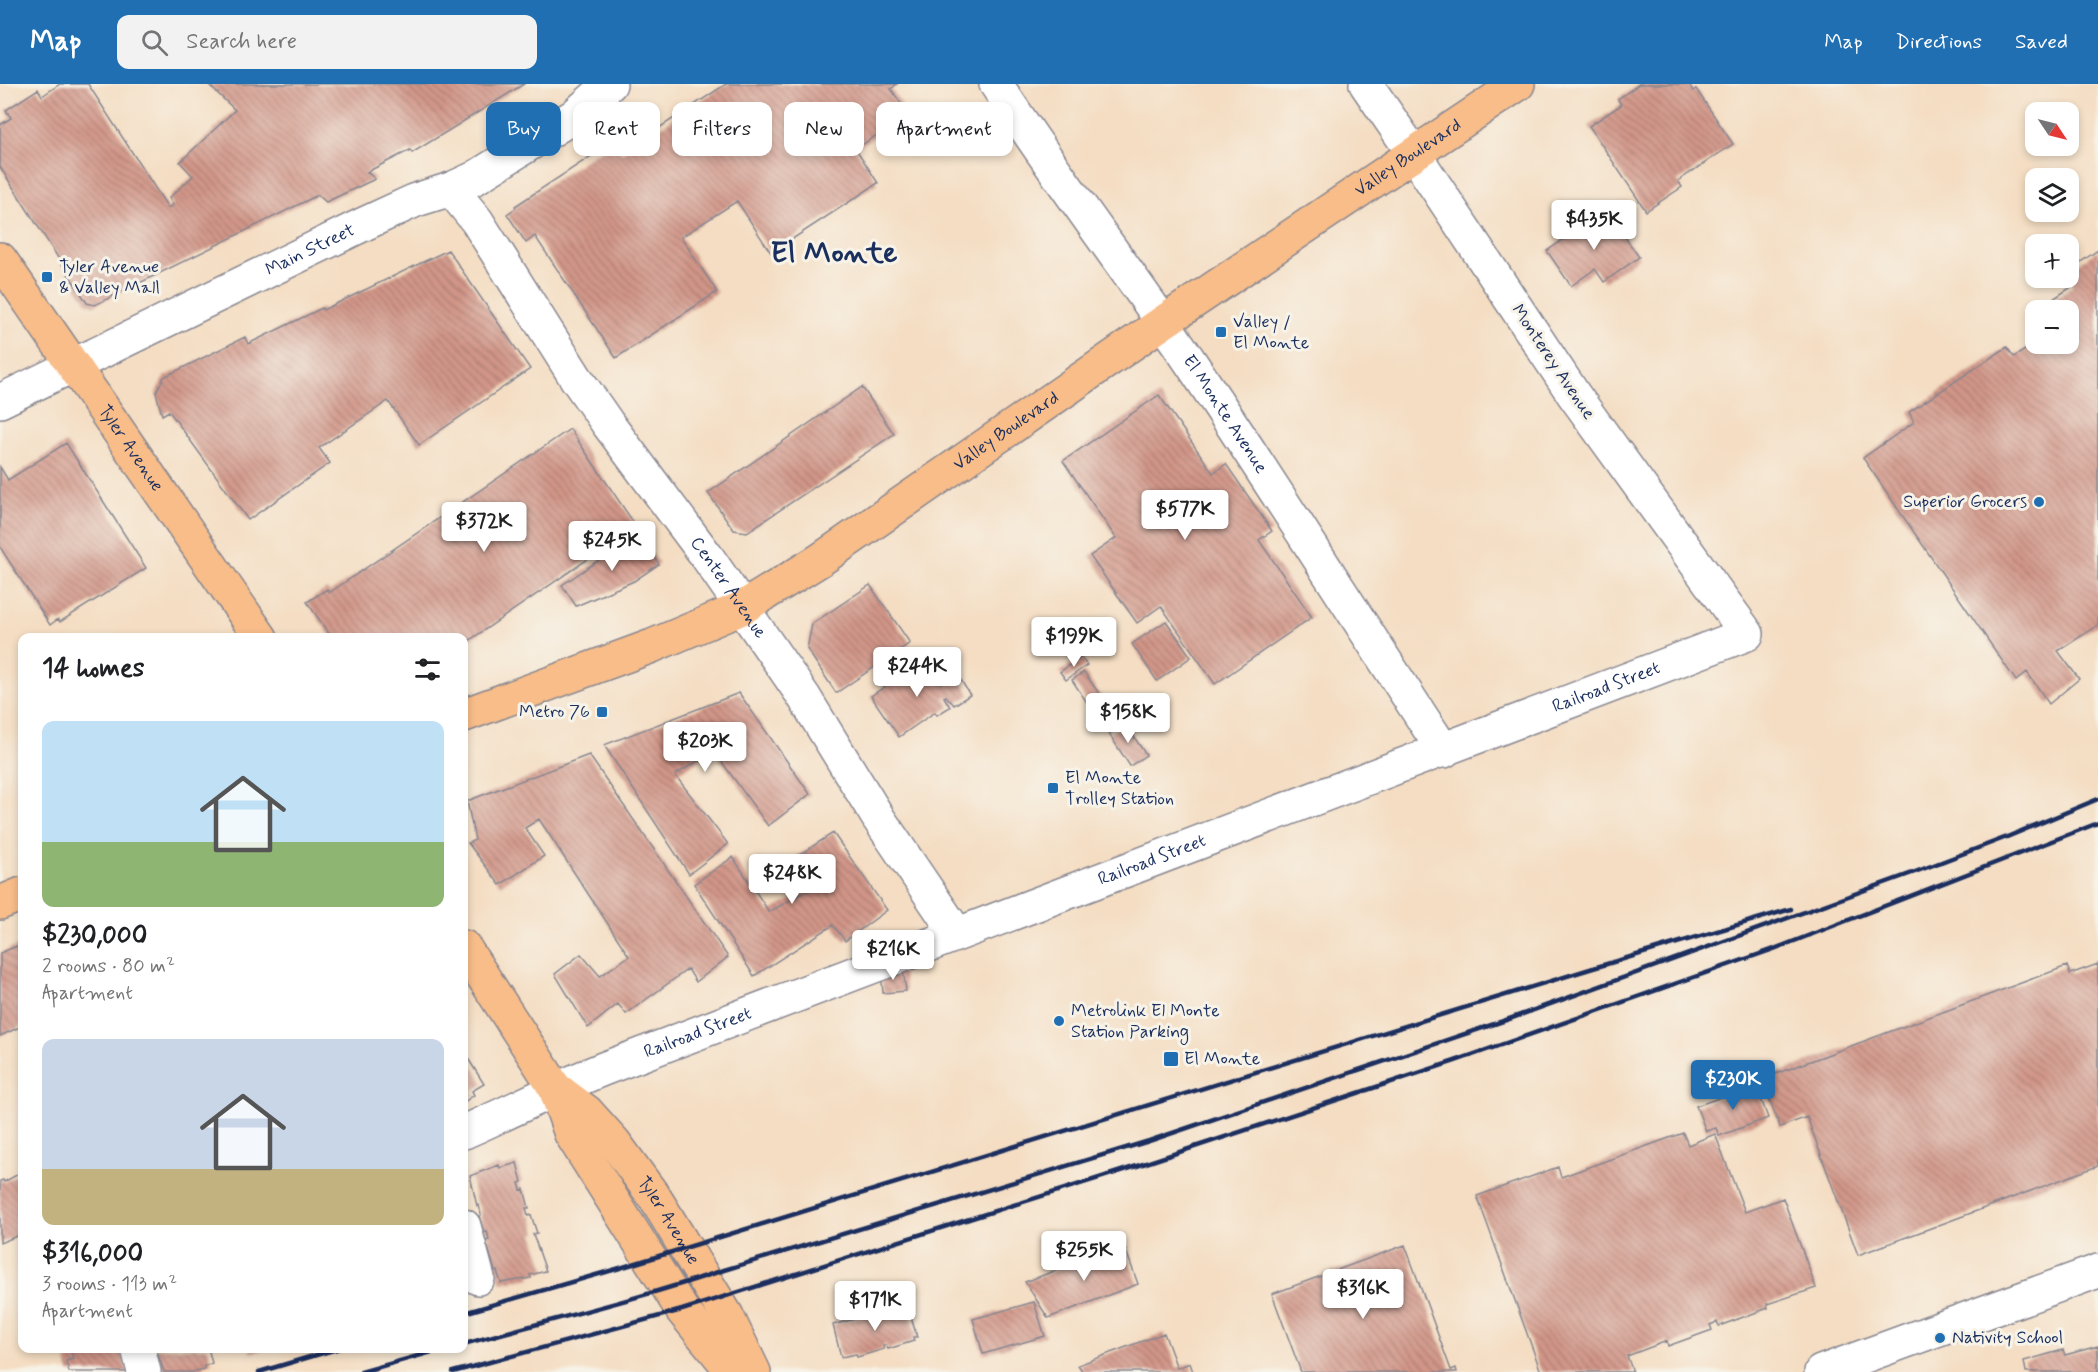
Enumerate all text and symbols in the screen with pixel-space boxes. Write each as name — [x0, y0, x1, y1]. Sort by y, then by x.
search box — [117, 15, 537, 69]
text: Map — [30, 24, 81, 61]
icon: search — [138, 26, 171, 59]
text: Search here — [186, 28, 297, 56]
text: Map — [1824, 28, 1863, 56]
text: Directions — [1896, 28, 1982, 56]
text: Saved — [2015, 28, 2068, 56]
chip: Buy — [486, 102, 561, 156]
chip: Rent — [573, 102, 660, 156]
chip: Filters — [672, 102, 772, 156]
chip: New — [784, 102, 864, 156]
chip: Apartment — [876, 102, 1013, 156]
north arrow — [2025, 102, 2079, 156]
map controls — [2025, 102, 2079, 354]
street label: Valley Boulevard — [1350, 113, 1466, 202]
button: layers — [2025, 168, 2079, 222]
pin: $435K — [1552, 200, 1636, 251]
text: $435K — [1565, 206, 1623, 233]
street label: Main Street — [261, 218, 359, 282]
district label: El Monte — [770, 234, 898, 273]
button: + — [2025, 234, 2079, 288]
place label: Tyler Avenue & Valley Mall — [59, 255, 160, 300]
marker: Tyler Avenue & Valley Mall — [40, 270, 54, 284]
street label: Monterey Avenue — [1506, 300, 1601, 424]
button: − — [2025, 300, 2079, 354]
place label: Valley / El Monte — [1233, 310, 1309, 355]
marker: Valley / El Monte — [1214, 325, 1228, 339]
street label: El Monte Avenue — [1177, 350, 1273, 478]
street label: Valley Boulevard — [948, 386, 1064, 476]
street label: Tyler Avenue — [92, 400, 169, 496]
pin: $577K — [1143, 490, 1227, 541]
place label: Superior Grocers — [1903, 490, 2027, 514]
marker: Superior Grocers — [2032, 495, 2046, 509]
text: $577K — [1155, 496, 1215, 523]
pin: $372K — [442, 502, 526, 553]
text: $372K — [456, 508, 512, 535]
pin: $245K — [570, 521, 654, 572]
text: $245K — [583, 527, 641, 554]
street label: Center Avenue — [684, 532, 772, 643]
pin: $199K — [1032, 617, 1116, 668]
text: $199K — [1045, 623, 1103, 650]
pin: $244K — [875, 647, 959, 698]
text: 14 homes — [42, 652, 144, 686]
icon: filters — [411, 653, 444, 686]
text: $244K — [887, 653, 947, 680]
street label: Railroad Street — [1549, 656, 1664, 719]
pin: $158K — [1086, 693, 1170, 744]
text: $158K — [1100, 699, 1156, 726]
place label: Metro 76 — [519, 700, 590, 724]
marker: Metro 76 — [595, 705, 609, 719]
pin: $203K — [663, 722, 747, 773]
text: $203K — [677, 728, 733, 755]
icon: home — [189, 760, 297, 868]
place label: El Monte Trolley Station — [1065, 766, 1174, 811]
marker: El Monte Trolley Station — [1046, 781, 1060, 795]
street label: Railroad Street — [1095, 829, 1210, 892]
pin: $248K — [750, 854, 834, 905]
text: $248K — [763, 860, 821, 887]
text: $230,000 — [42, 919, 147, 953]
pin: $216K — [851, 930, 935, 981]
text: $216K — [866, 936, 920, 963]
text: 2 rooms · 80 m² — [42, 953, 175, 980]
text: Apartment — [42, 980, 133, 1007]
place label: Metrolink El Monte Station Parking — [1071, 999, 1220, 1045]
street label: Railroad Street — [640, 1001, 755, 1064]
marker: Metrolink El Monte Station Parking — [1052, 1014, 1066, 1028]
place label: El Monte — [1184, 1047, 1260, 1071]
marker: El Monte — [1162, 1050, 1180, 1068]
pin: $230K — [1691, 1060, 1775, 1111]
text: $230K — [1705, 1066, 1761, 1093]
icon: home — [189, 1078, 297, 1186]
street label: Tyler Avenue — [631, 1172, 705, 1269]
pin: $255K — [1042, 1231, 1126, 1282]
text: $316,000 — [42, 1237, 143, 1271]
text: $255K — [1055, 1237, 1113, 1264]
pin: $316K — [1321, 1269, 1405, 1320]
text: 3 rooms · 113 m² — [42, 1271, 177, 1298]
text: $316K — [1337, 1275, 1389, 1302]
pin: $171K — [833, 1281, 917, 1332]
text: $171K — [849, 1287, 901, 1314]
text: Apartment — [42, 1298, 133, 1325]
place label: Nativity School — [1952, 1326, 2063, 1350]
marker: Nativity School — [1933, 1331, 1947, 1345]

